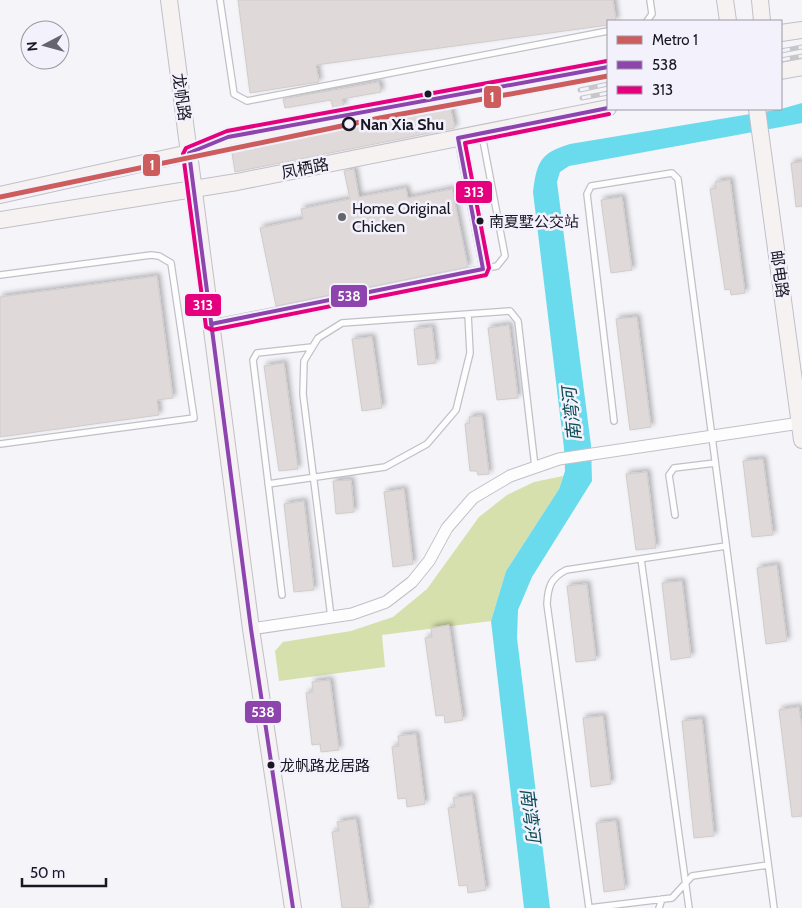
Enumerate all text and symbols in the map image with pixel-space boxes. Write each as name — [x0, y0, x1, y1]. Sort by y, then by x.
north arrow — [20, 20, 70, 70]
legend — [607, 20, 782, 110]
text: Metro 1 — [652, 31, 698, 49]
text: N — [23, 40, 42, 52]
text: 538 — [652, 56, 677, 74]
street label: 龙帆路 — [169, 72, 194, 122]
text: 313 — [652, 81, 673, 99]
line badge: 1 — [483, 85, 502, 109]
text: 1 — [489, 88, 495, 106]
unlabelled marker — [423, 89, 433, 99]
place label: Nan Xia Shu — [360, 115, 444, 134]
marker: Nan Xia Shu — [342, 117, 356, 131]
line badge: 1 — [142, 153, 161, 177]
street label: 凤栖路 — [280, 155, 330, 182]
text: 1 — [149, 156, 155, 174]
line badge: 313 — [455, 180, 493, 204]
text: 313 — [464, 183, 484, 201]
place label: Home Original Chicken — [352, 199, 451, 236]
marker: Home Original Chicken — [336, 211, 348, 223]
place label: 南夏墅公交站 — [489, 213, 579, 231]
marker: 南夏墅公交站 — [475, 216, 485, 226]
street label: 邮电路 — [767, 249, 792, 299]
line badge: 538 — [330, 284, 368, 308]
text: 538 — [337, 287, 361, 305]
line badge: 313 — [184, 293, 222, 317]
text: 313 — [193, 296, 213, 314]
water label: 南湾河 — [558, 383, 586, 442]
line badge: 538 — [244, 700, 282, 724]
text: 538 — [251, 703, 275, 721]
place label: 龙帆路龙居路 — [280, 757, 370, 775]
marker: 龙帆路龙居路 — [266, 760, 276, 770]
water label: 南湾河 — [516, 787, 545, 846]
scale bar — [22, 856, 106, 888]
text: 50 m — [30, 864, 65, 882]

